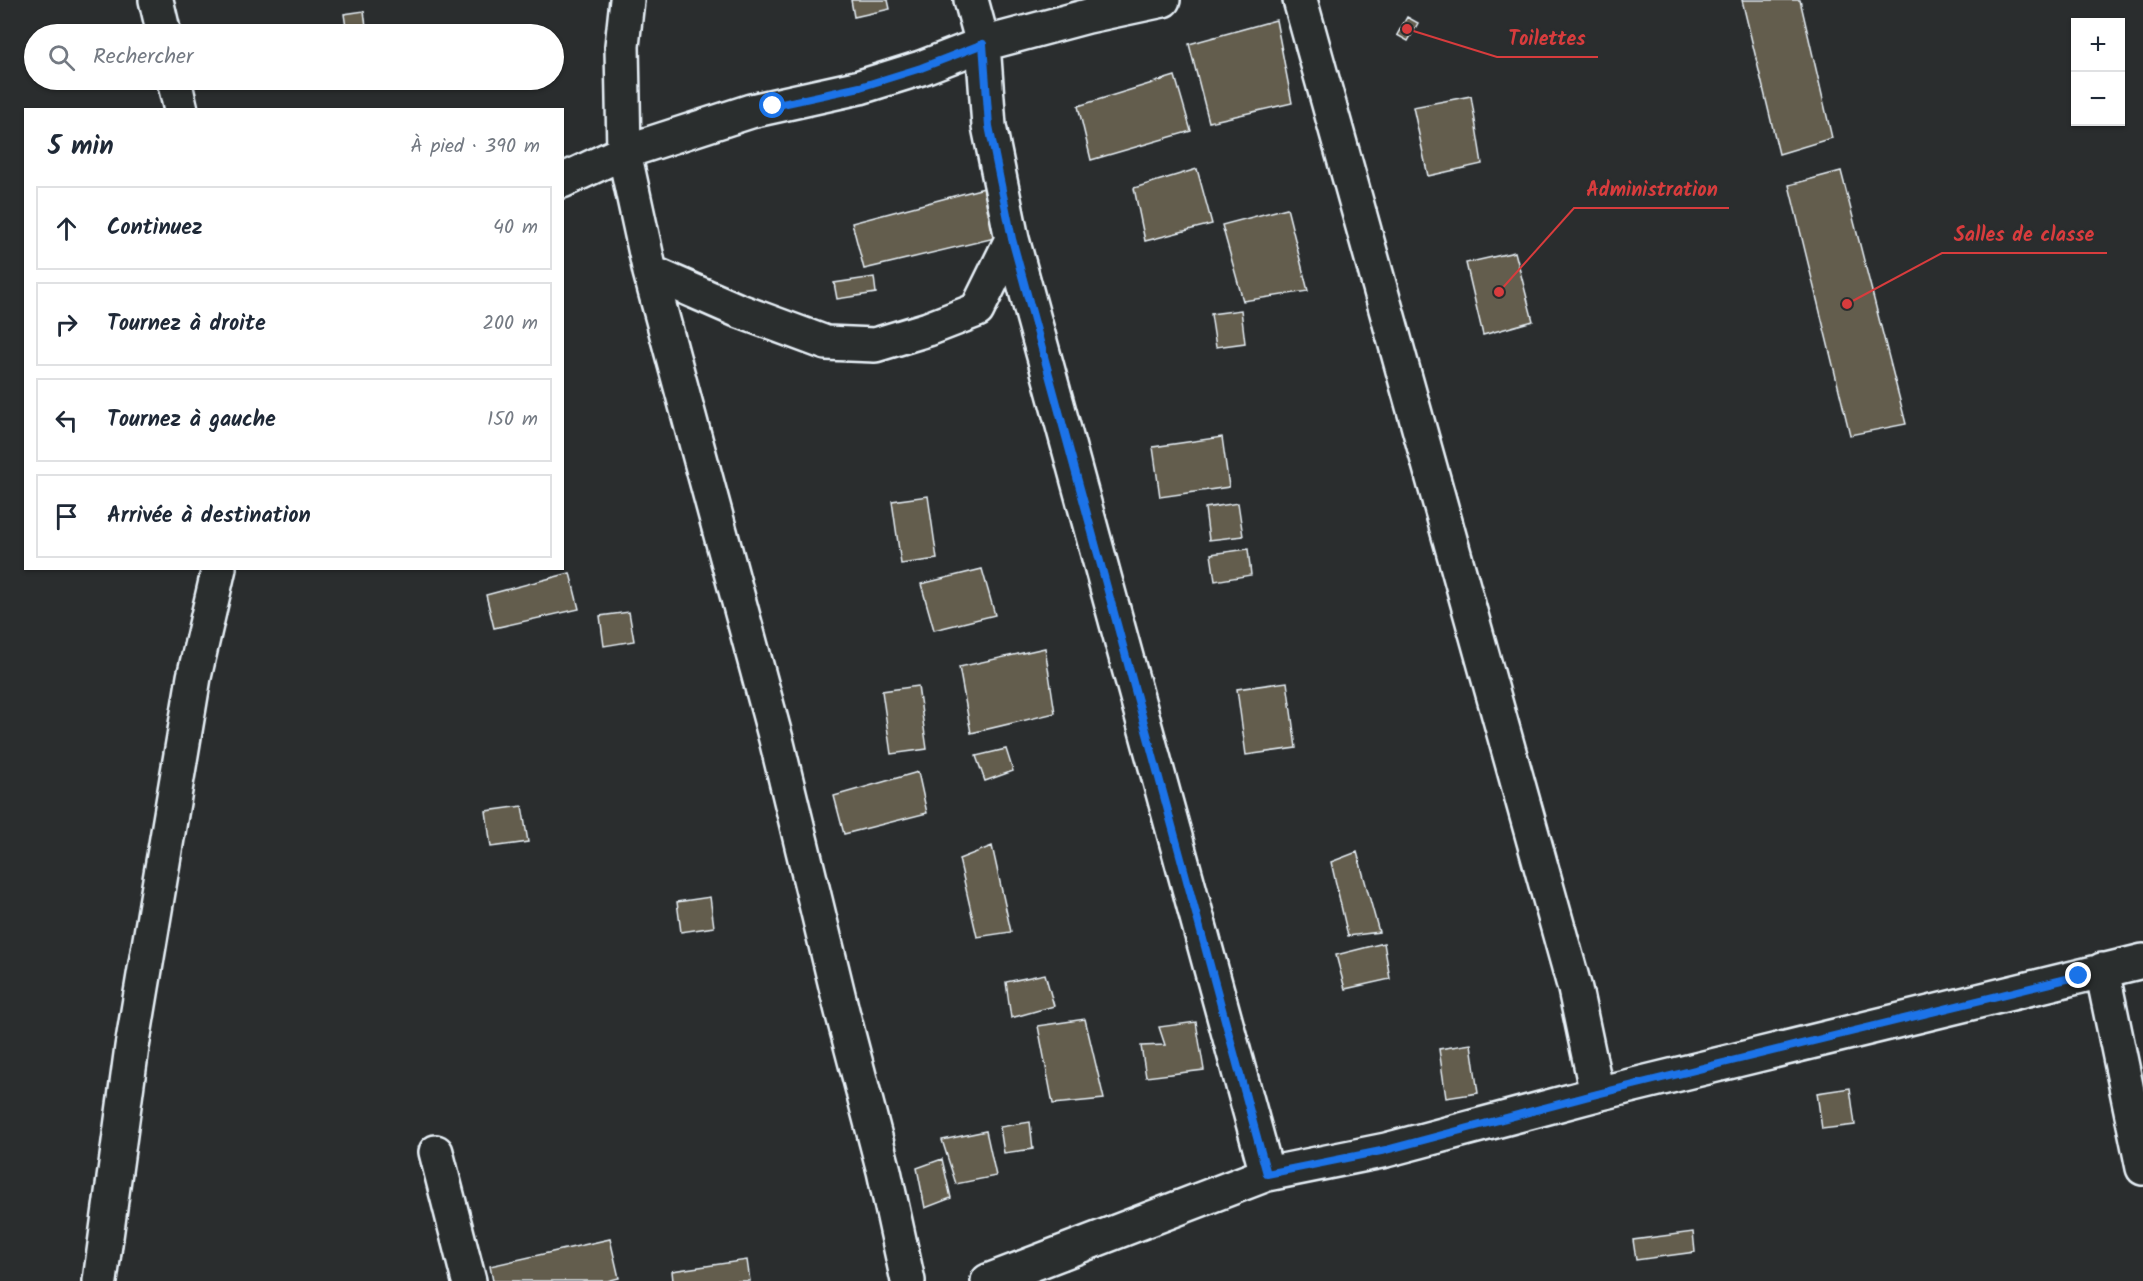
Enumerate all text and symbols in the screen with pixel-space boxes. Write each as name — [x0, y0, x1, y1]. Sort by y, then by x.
map controls — [2071, 18, 2125, 126]
button: + — [2071, 18, 2125, 72]
callout: Toilettes — [1497, 19, 1598, 57]
search box — [24, 24, 564, 90]
text: Toilettes — [1508, 24, 1586, 56]
text: Rechercher — [93, 40, 193, 75]
icon: search — [45, 41, 78, 74]
button: − — [2071, 72, 2125, 126]
route start — [759, 92, 785, 118]
text: 5 min — [48, 126, 114, 168]
text: À pied · 390 m — [411, 131, 540, 163]
callout: Administration — [1574, 170, 1729, 208]
text: Administration — [1586, 175, 1718, 207]
text: Continuez — [107, 211, 203, 246]
icon: ahead — [50, 212, 83, 245]
text: 40 m — [493, 212, 538, 244]
callout: Salles de classe — [1942, 215, 2107, 253]
text: Salles de classe — [1954, 220, 2095, 252]
text: Tournez à droite — [107, 307, 266, 342]
icon: right — [50, 308, 83, 341]
text: 200 m — [482, 308, 538, 340]
text: Tournez à gauche — [107, 403, 276, 438]
icon: left — [50, 404, 83, 437]
text: 150 m — [487, 404, 538, 436]
text: Arrivée à destination — [107, 499, 311, 534]
icon: arrive — [50, 500, 83, 533]
route end — [2065, 962, 2091, 988]

